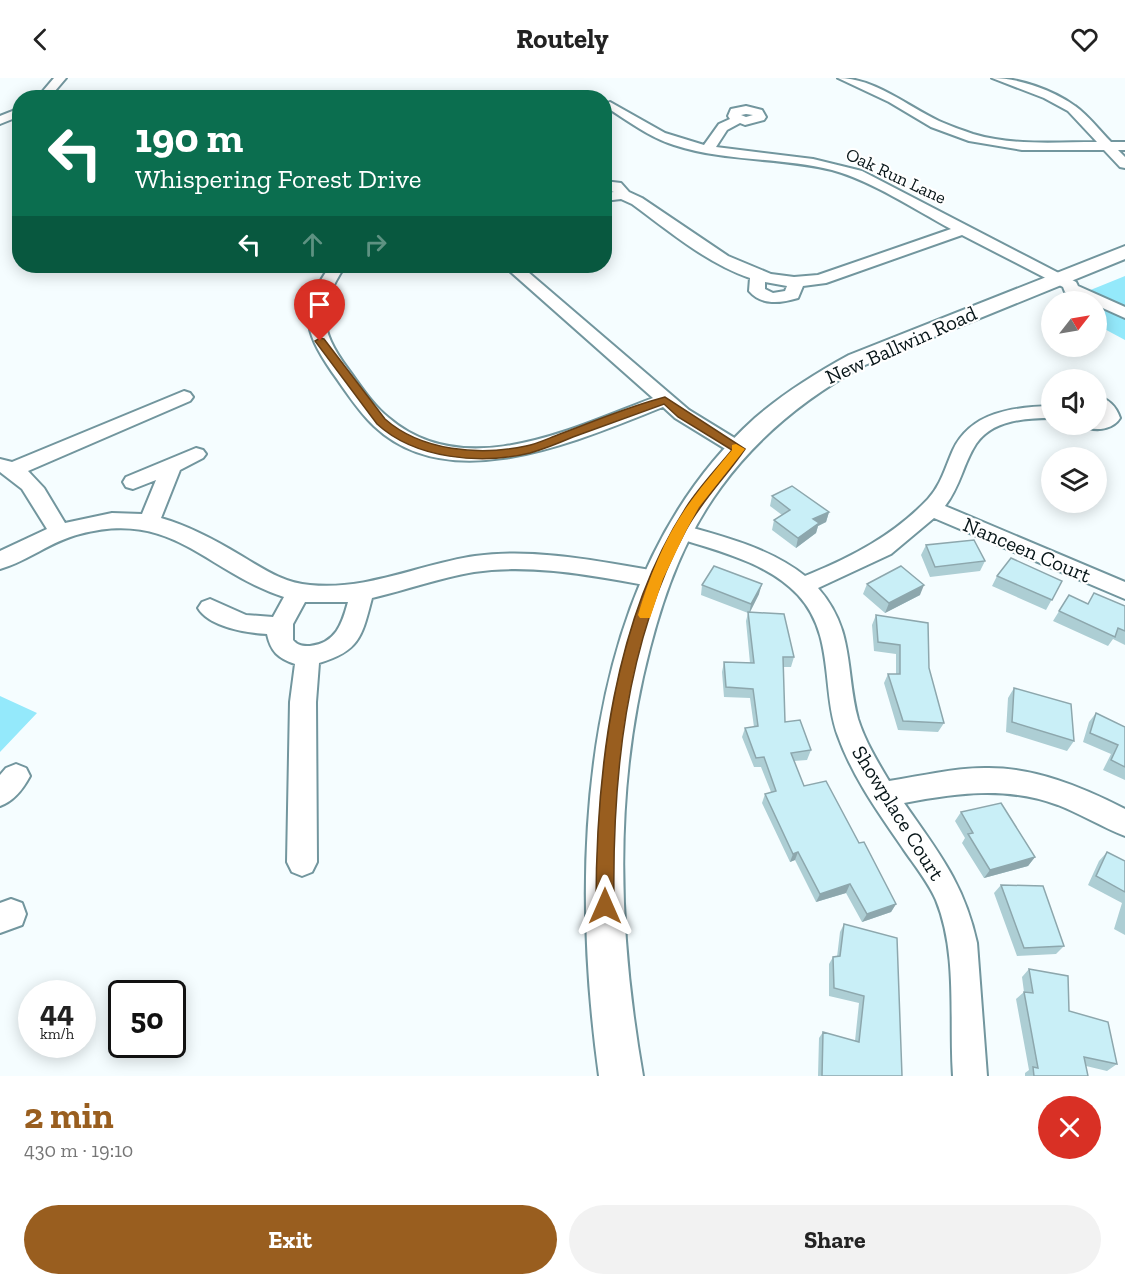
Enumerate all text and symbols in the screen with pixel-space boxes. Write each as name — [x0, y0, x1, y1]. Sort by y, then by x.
icon: back — [24, 23, 57, 56]
text: Routely — [516, 23, 609, 55]
icon: heart — [1068, 23, 1101, 56]
text: 190 m — [135, 112, 243, 163]
icon: left — [36, 114, 114, 192]
street label: Oak Run Lane — [842, 143, 950, 209]
text: Whispering Forest Drive — [135, 163, 422, 195]
icon: left — [233, 228, 266, 261]
icon: ahead — [296, 228, 329, 261]
icon: right — [359, 228, 392, 261]
pin — [294, 279, 345, 341]
icon: arrive — [303, 288, 336, 321]
north arrow — [1041, 291, 1107, 357]
map controls — [1041, 291, 1107, 513]
street label: New Ballwin Road — [821, 300, 981, 389]
button: sound — [1041, 369, 1107, 435]
button: layers — [1041, 447, 1107, 513]
street label: Nanceen Court — [960, 511, 1095, 588]
street label: Showplace Court — [847, 741, 950, 885]
position arrow — [573, 874, 637, 938]
speed limit sign: 50 — [108, 980, 186, 1058]
text: 44 — [40, 994, 74, 1030]
text: km/h — [40, 1025, 74, 1043]
text: 2 min — [24, 1094, 114, 1137]
button: close — [1038, 1096, 1101, 1159]
text: 430 m · 19:10 — [24, 1138, 133, 1162]
button: Exit — [24, 1205, 557, 1274]
button: Share — [569, 1205, 1101, 1274]

